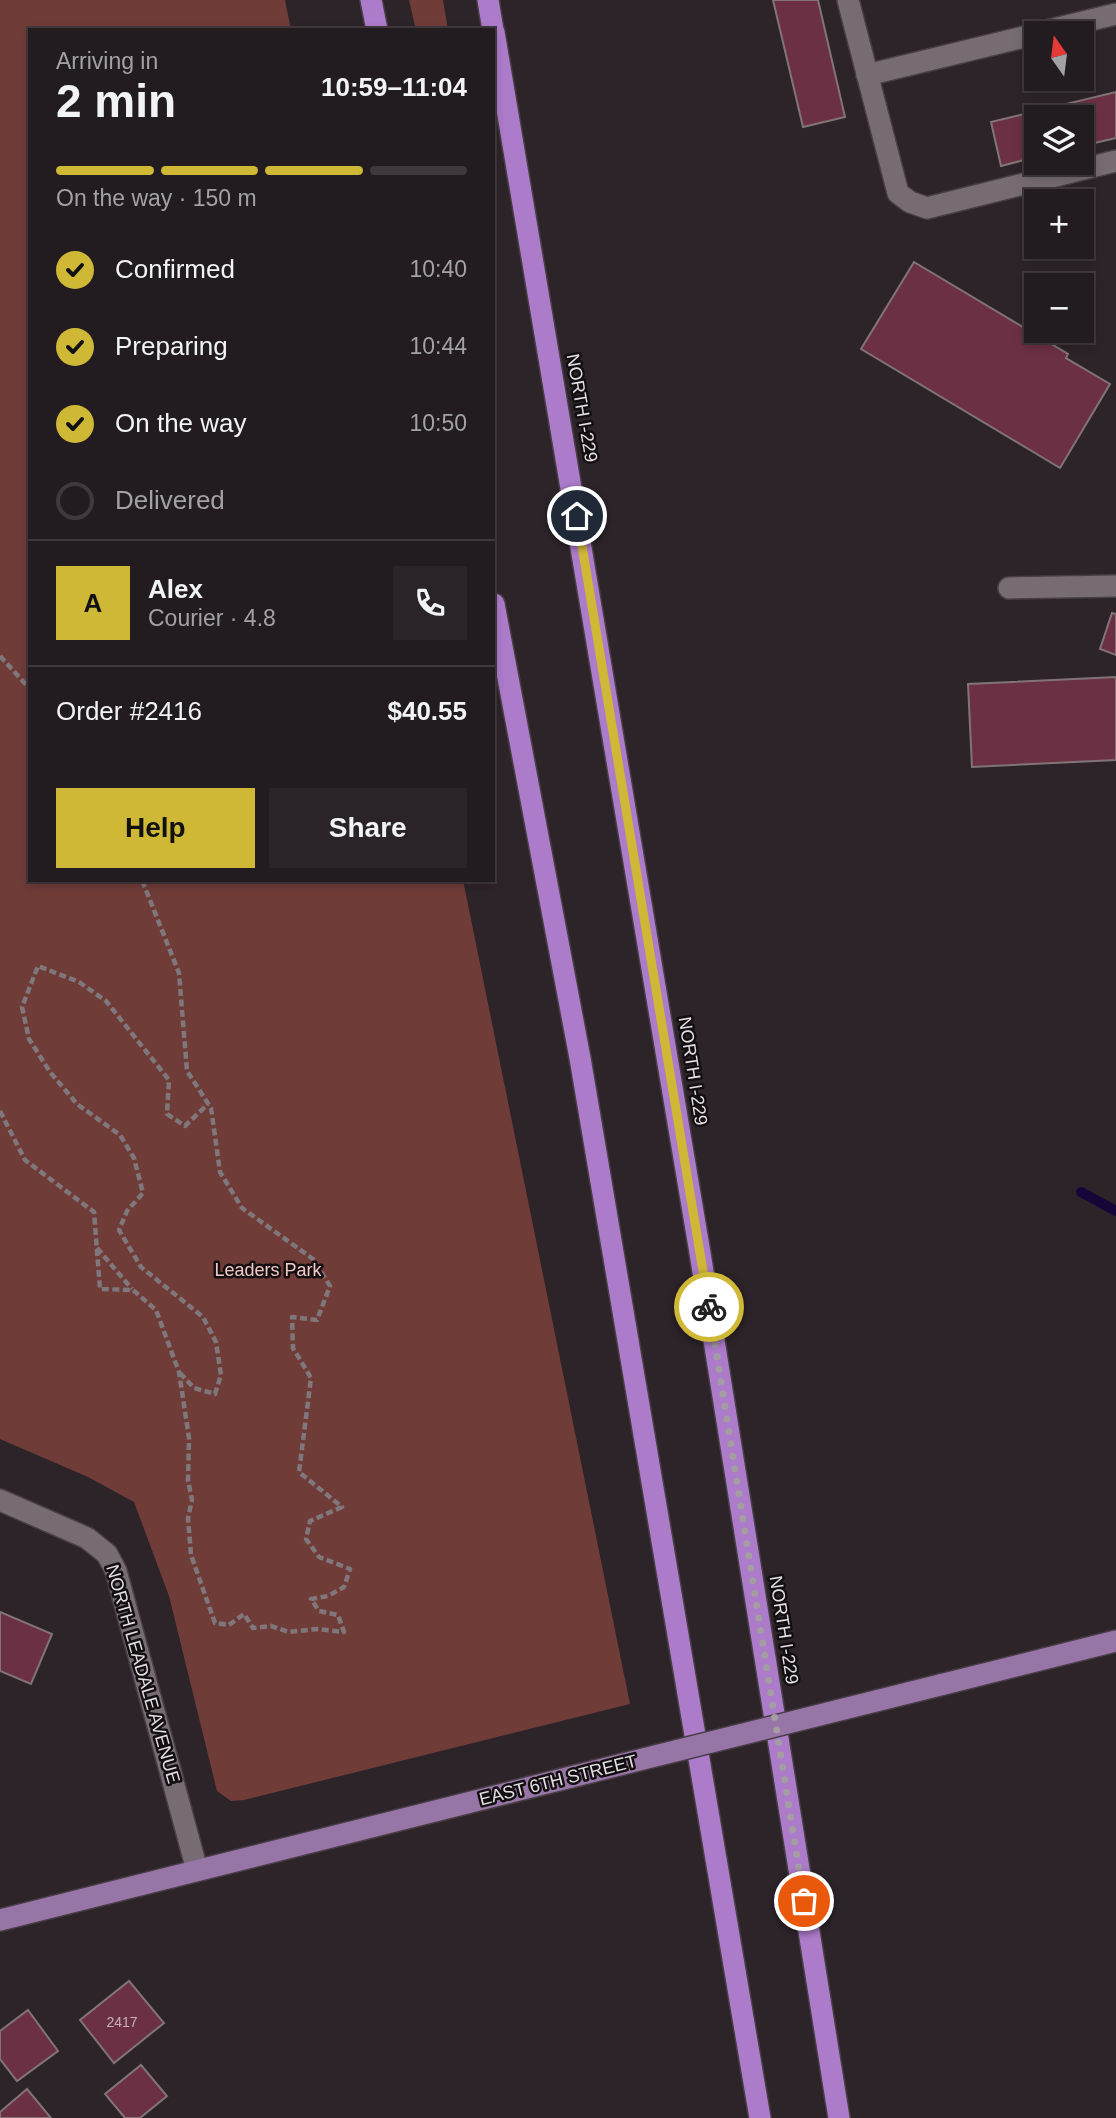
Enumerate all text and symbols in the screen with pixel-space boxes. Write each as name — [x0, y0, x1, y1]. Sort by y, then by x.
north arrow — [1024, 21, 1094, 91]
map controls — [1024, 21, 1094, 343]
text: Arriving in — [56, 48, 158, 74]
text: 10:59–11:04 — [321, 72, 467, 102]
text: 2 min — [56, 75, 176, 127]
button: layers — [1024, 105, 1094, 175]
text: On the way · 150 m — [56, 185, 257, 211]
button: + — [1024, 189, 1094, 259]
icon: check — [56, 251, 94, 289]
text: Confirmed — [115, 254, 235, 284]
text: 10:40 — [409, 256, 467, 282]
button: − — [1024, 273, 1094, 343]
icon: check — [56, 328, 94, 366]
text: Preparing — [115, 331, 228, 361]
text: 10:44 — [409, 333, 467, 359]
street label: NORTH I-229 — [563, 352, 601, 464]
icon: check — [56, 405, 94, 443]
text: On the way — [115, 408, 247, 438]
text: 10:50 — [409, 410, 467, 436]
text: Delivered — [115, 485, 225, 515]
pin — [547, 486, 607, 546]
icon: home — [558, 497, 596, 535]
button: phone — [393, 566, 467, 640]
text: Alex — [148, 574, 203, 604]
text: A — [84, 588, 102, 618]
text: Courier · 4.8 — [148, 605, 276, 631]
text: Order #2416 — [56, 696, 202, 726]
text: $40.55 — [387, 696, 467, 726]
button: Help — [56, 788, 255, 868]
button: Share — [269, 788, 467, 868]
street label: NORTH I-229 — [675, 1015, 711, 1127]
park label: Leaders Park — [214, 1260, 323, 1280]
courier — [674, 1272, 744, 1342]
icon: bike — [690, 1288, 728, 1326]
street label: NORTH LEADALE AVENUE — [102, 1562, 184, 1786]
street label: NORTH I-229 — [766, 1574, 802, 1686]
street label: EAST 6TH STREET — [477, 1751, 639, 1809]
pin — [774, 1871, 834, 1931]
icon: bag — [785, 1882, 823, 1920]
house number: 2417 — [106, 2014, 138, 2030]

